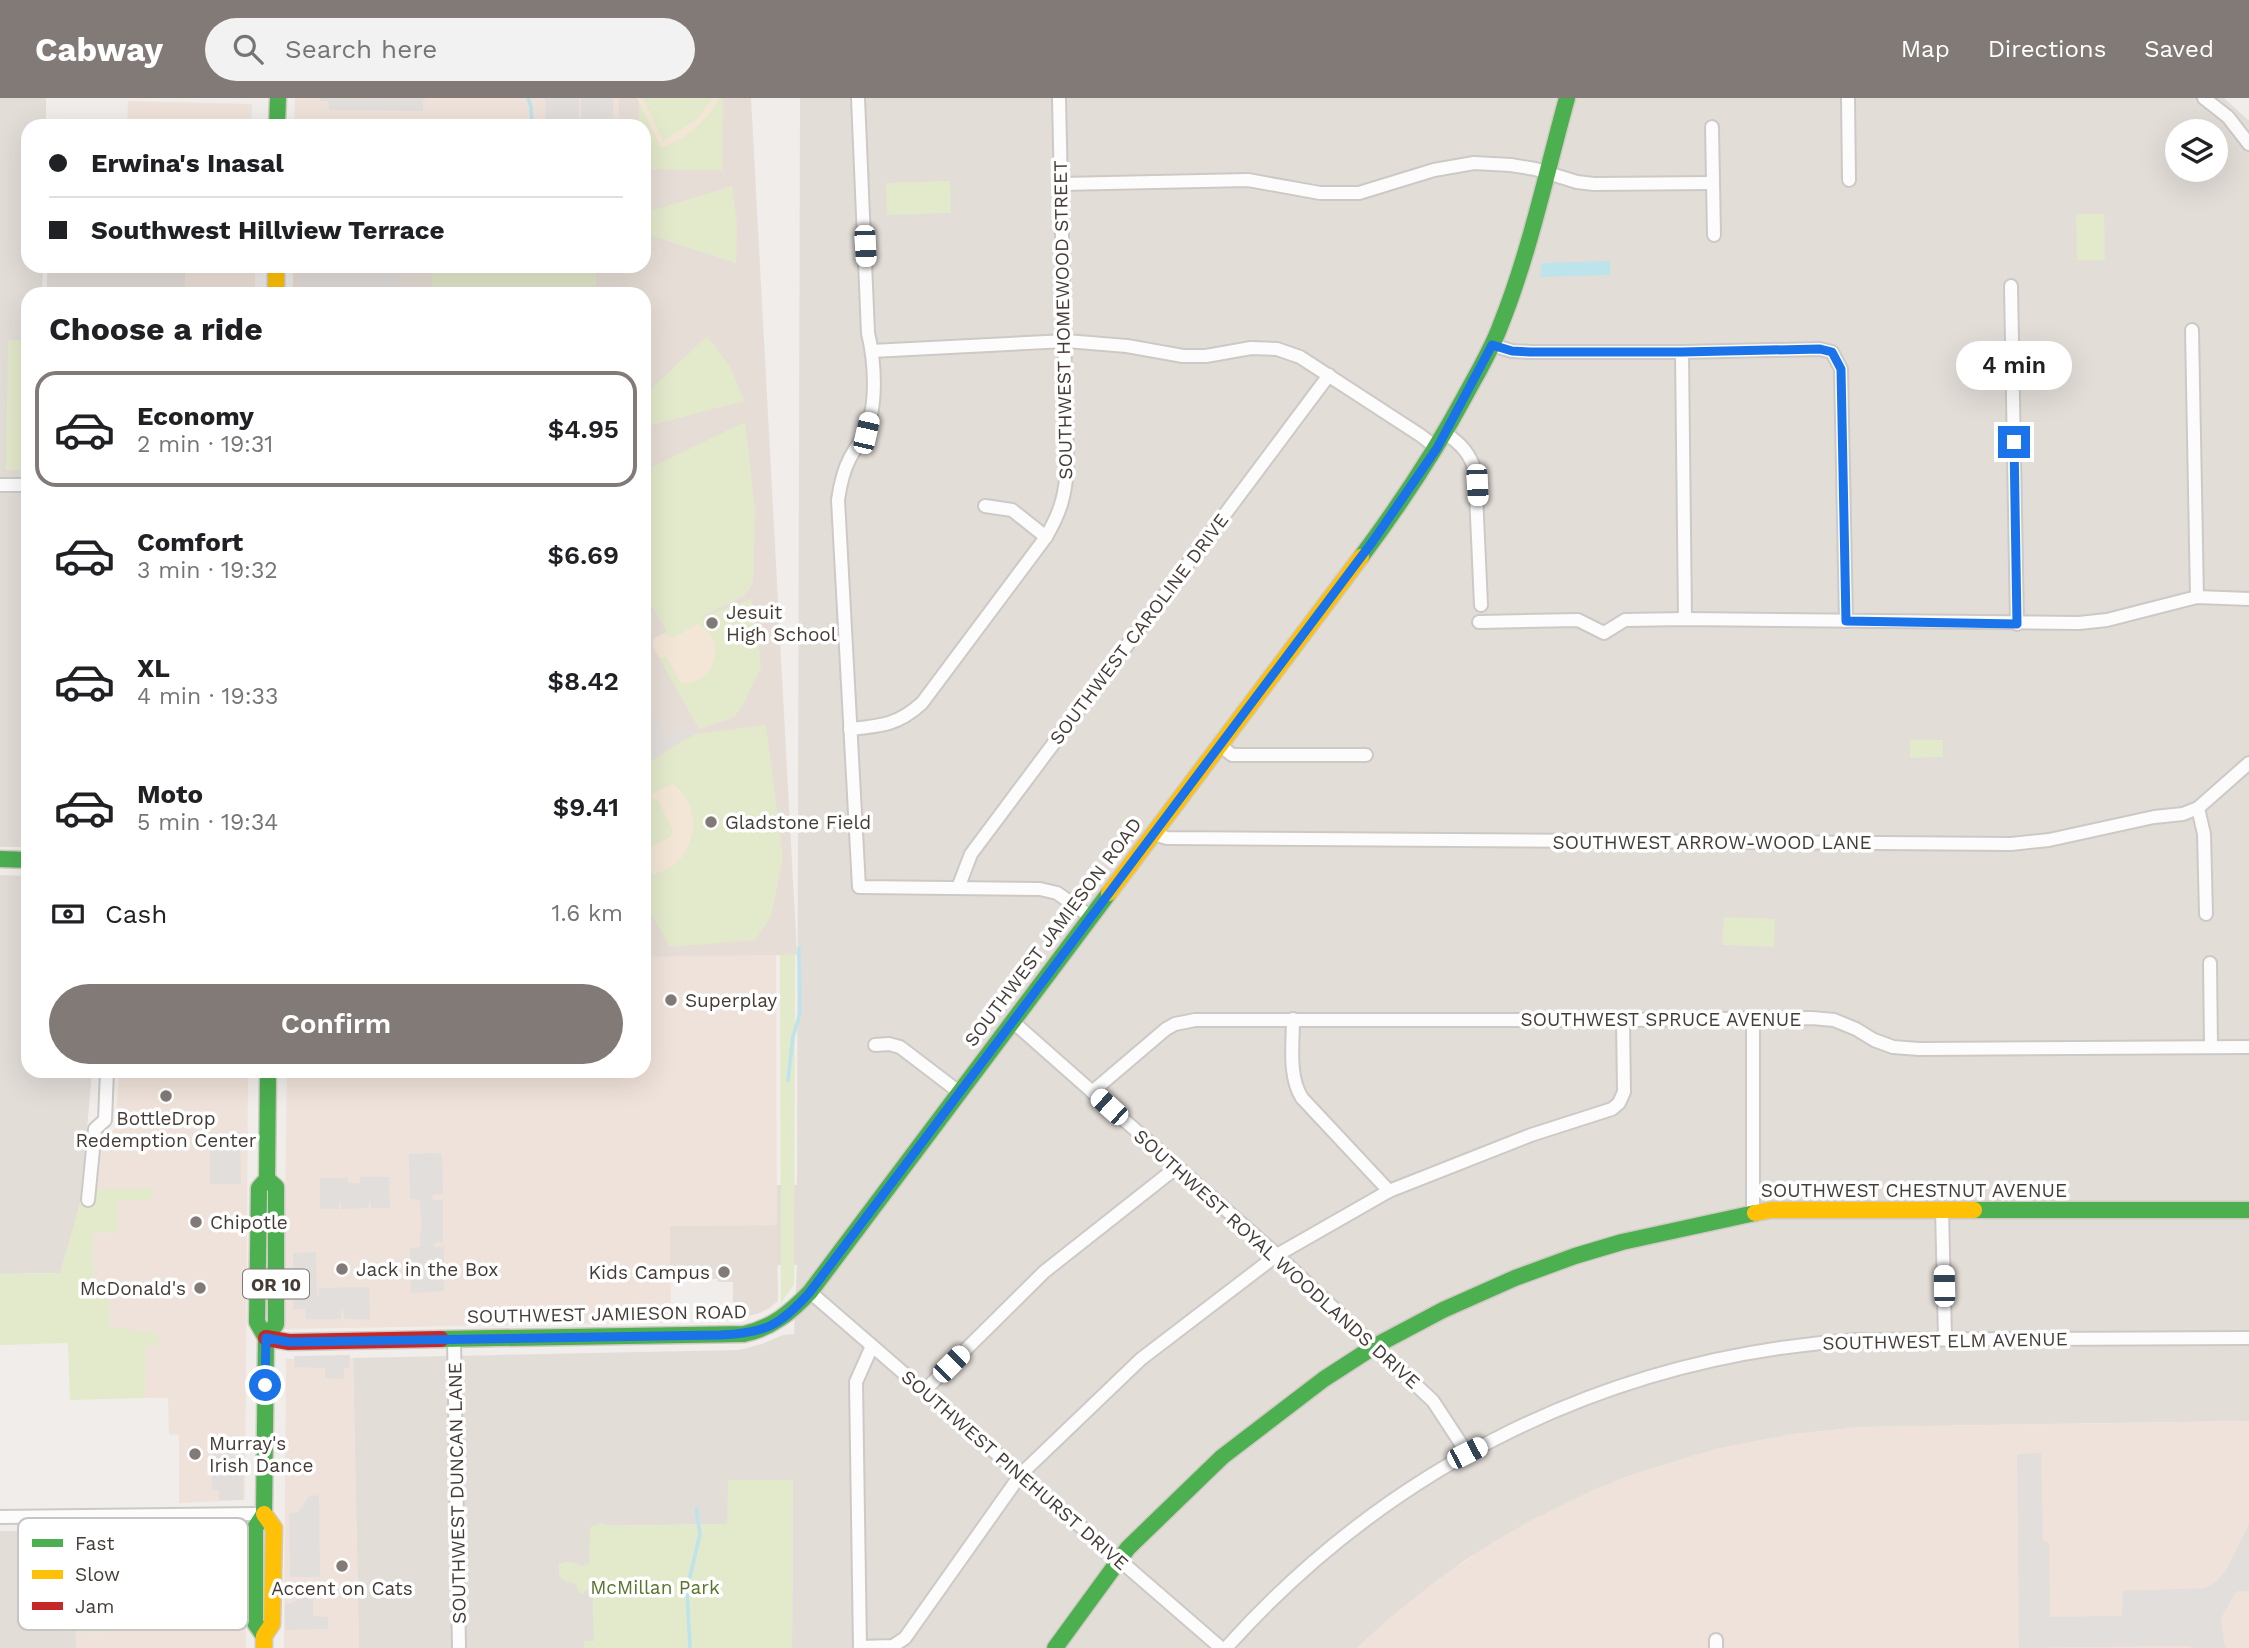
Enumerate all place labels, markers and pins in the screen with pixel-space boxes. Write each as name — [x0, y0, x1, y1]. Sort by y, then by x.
place label: Jesuit High School — [726, 601, 837, 646]
marker: Jesuit High School — [704, 615, 720, 631]
place label: Gladstone Field — [725, 811, 871, 834]
marker: Gladstone Field — [703, 814, 719, 830]
place label: Superplay — [685, 989, 777, 1012]
marker: Superplay — [663, 992, 679, 1008]
marker: BottleDrop Redemption Center — [158, 1088, 174, 1104]
place label: BottleDrop Redemption Center — [76, 1107, 257, 1152]
place label: Chipotle — [210, 1211, 288, 1234]
marker: Chipotle — [188, 1214, 204, 1230]
place label: Jack in the Box — [356, 1258, 498, 1281]
marker: Jack in the Box — [334, 1261, 350, 1277]
place label: Kids Campus — [589, 1261, 710, 1284]
marker: Kids Campus — [716, 1264, 732, 1280]
place label: McDonald's — [80, 1277, 186, 1300]
marker: McDonald's — [192, 1280, 208, 1296]
place label: Murray's Irish Dance — [209, 1432, 313, 1477]
marker: Murray's Irish Dance — [187, 1446, 203, 1462]
marker: Accent on Cats — [334, 1558, 350, 1574]
place label: Accent on Cats — [271, 1577, 413, 1600]

